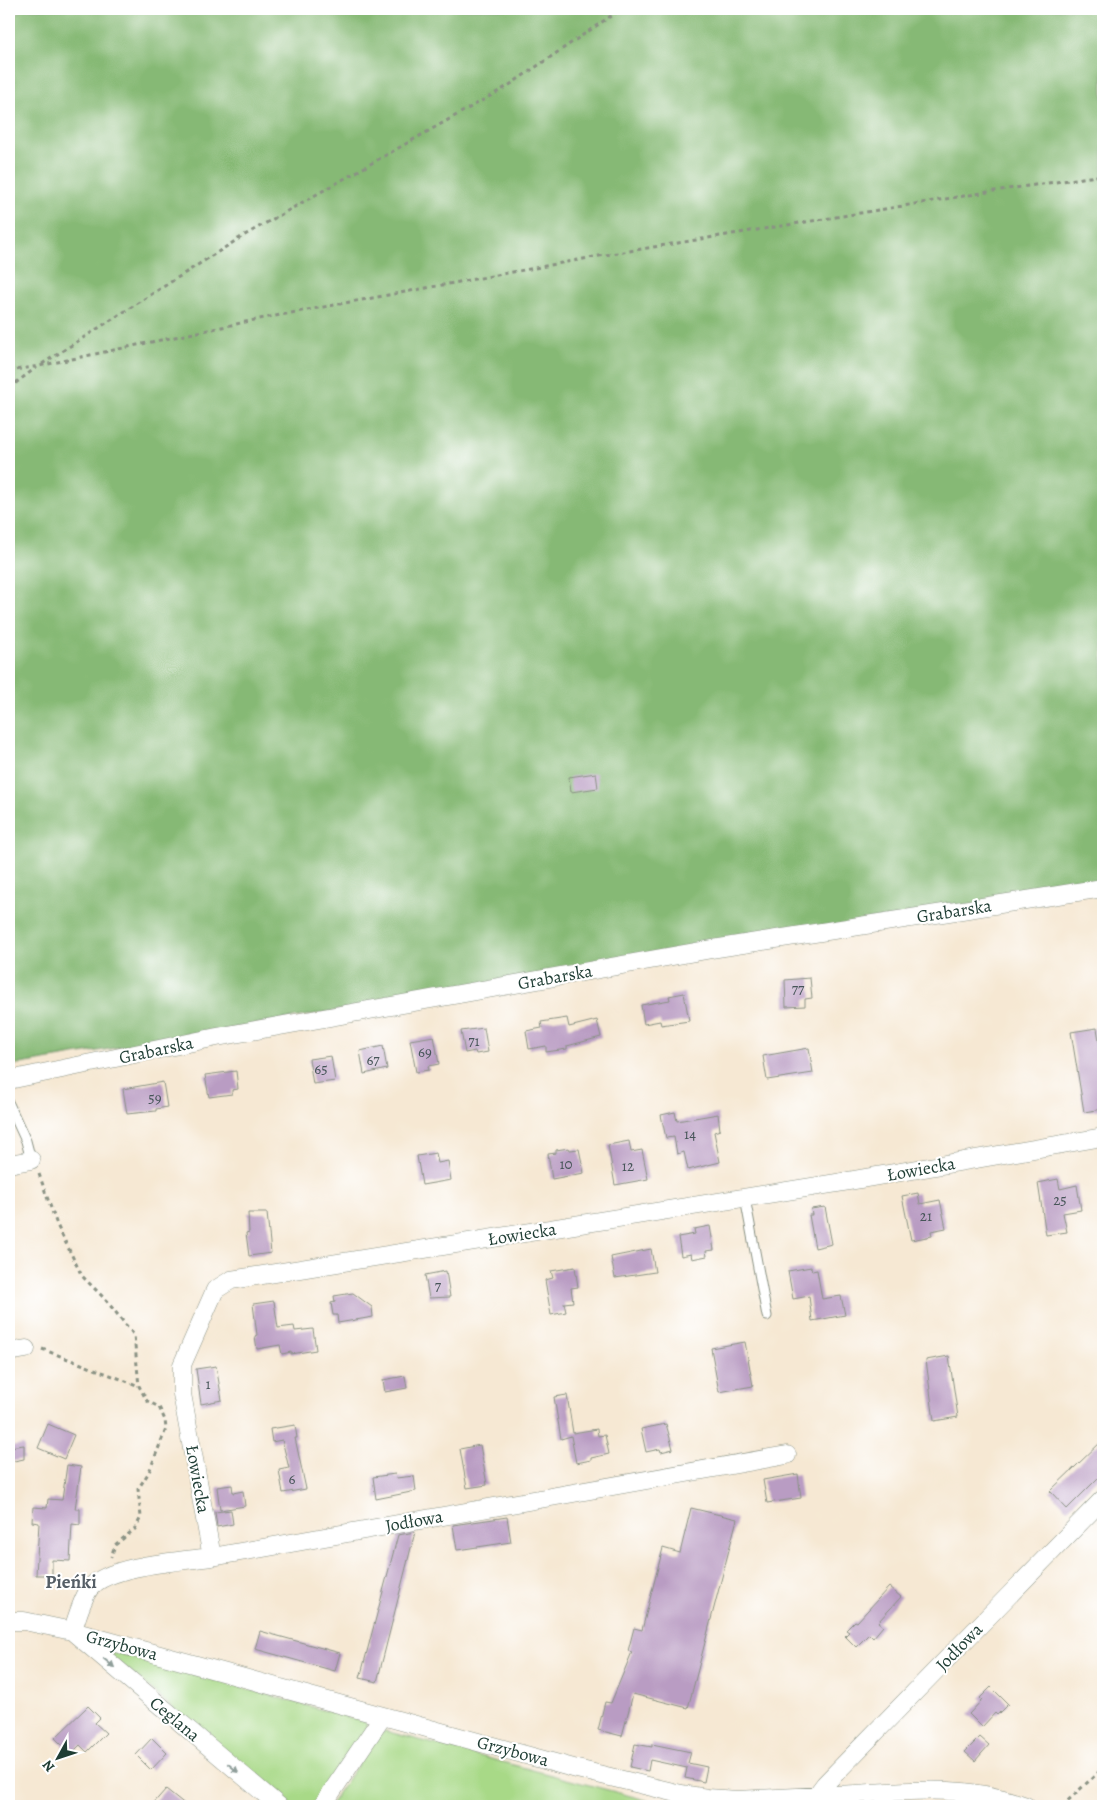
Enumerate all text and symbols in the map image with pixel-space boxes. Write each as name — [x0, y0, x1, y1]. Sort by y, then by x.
street label: Grabarska — [915, 893, 994, 929]
street label: Grabarska — [516, 959, 595, 995]
house number: 77 — [792, 979, 805, 999]
street label: Grabarska — [117, 1030, 196, 1070]
house number: 71 — [468, 1031, 480, 1051]
house number: 69 — [418, 1042, 432, 1062]
house number: 67 — [366, 1050, 380, 1070]
house number: 65 — [314, 1059, 328, 1079]
house number: 59 — [148, 1088, 162, 1108]
house number: 14 — [684, 1124, 696, 1144]
street label: Łowiecka — [885, 1151, 958, 1187]
house number: 10 — [559, 1154, 573, 1174]
house number: 12 — [622, 1156, 634, 1176]
house number: 25 — [1053, 1190, 1067, 1210]
house number: 21 — [920, 1206, 932, 1226]
street label: Łowiecka — [486, 1217, 559, 1251]
house number: 7 — [435, 1276, 442, 1296]
house number: 1 — [205, 1374, 211, 1394]
street label: Łowiecka — [180, 1443, 216, 1516]
house number: 6 — [289, 1469, 296, 1489]
street label: Jodłowa — [383, 1504, 445, 1538]
district label: Pieńki — [45, 1569, 97, 1595]
street label: Jodłowa — [930, 1617, 988, 1676]
street label: Grzybowa — [83, 1624, 161, 1666]
one-way arrow — [103, 1657, 116, 1668]
street label: Ceglana — [145, 1691, 206, 1747]
street label: Grzybowa — [474, 1730, 552, 1772]
north arrow — [32, 1732, 82, 1782]
text: N — [38, 1756, 59, 1776]
one-way arrow — [227, 1762, 240, 1773]

